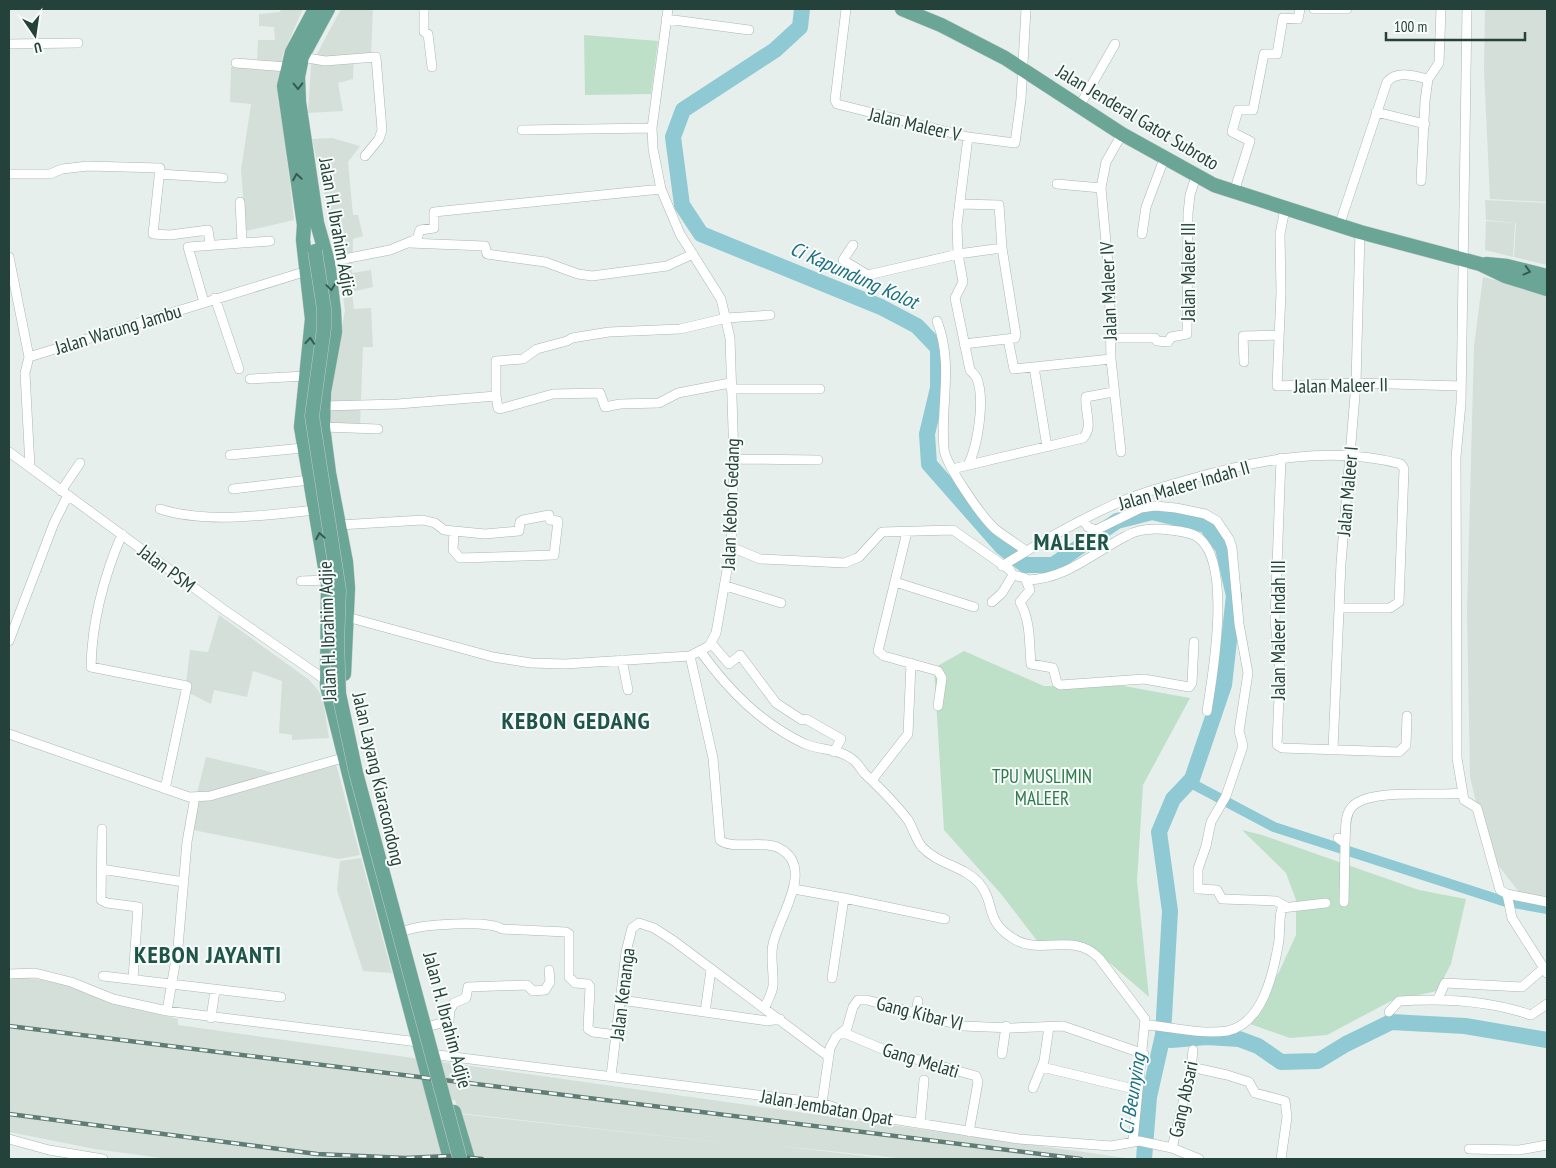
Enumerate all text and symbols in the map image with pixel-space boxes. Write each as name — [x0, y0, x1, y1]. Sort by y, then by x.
north arrow — [10, 10, 60, 60]
scale bar — [1386, 10, 1525, 42]
text: 100 m — [1394, 17, 1427, 36]
text: U — [32, 38, 43, 57]
street label: Jalan Jenderal Gatot Subroto — [1051, 58, 1224, 175]
one-way arrow — [293, 82, 304, 90]
street label: Jalan Maleer V — [866, 102, 964, 146]
street label: Jalan H. Ibrahim Adjie — [314, 155, 362, 298]
one-way arrow — [292, 173, 303, 181]
street label: Jalan Maleer III — [1176, 223, 1200, 322]
water label: Ci Kapundung Kolot — [786, 235, 924, 316]
street label: Jalan Maleer IV — [1094, 241, 1122, 342]
one-way arrow — [1523, 265, 1532, 276]
one-way arrow — [326, 283, 336, 291]
street label: Jalan Warung Jambu — [51, 298, 184, 360]
one-way arrow — [305, 337, 316, 345]
street label: Jalan Maleer II — [1293, 372, 1388, 398]
street label: Jalan Kebon Gedang — [716, 438, 744, 571]
street label: Jalan Maleer I — [1331, 445, 1363, 538]
street label: Jalan Maleer Indah II — [1115, 455, 1252, 515]
district label: MALEER — [1034, 526, 1110, 557]
one-way arrow — [315, 532, 325, 541]
street label: Jalan PSM — [133, 538, 200, 597]
street label: Jalan H. Ibrahim Adjie — [313, 560, 341, 702]
street label: Jalan Maleer Indah III — [1266, 560, 1290, 701]
street label: Jalan Layang Kiaracondong — [347, 689, 411, 868]
district label: KEBON GEDANG — [501, 705, 651, 736]
park label: TPU MUSLIMIN MALEER — [992, 764, 1092, 810]
district label: KEBON JAYANTI — [134, 939, 282, 970]
street label: Jalan Kenanga — [604, 946, 640, 1043]
street label: Jalan H. Ibrahim Adjie — [418, 948, 478, 1091]
street label: Gang Kibar VI — [874, 991, 966, 1035]
street label: Gang Melati — [880, 1037, 962, 1083]
water label: Ci Beunying — [1113, 1050, 1151, 1137]
street label: Gang Absari — [1163, 1059, 1203, 1139]
street label: Jalan Jembatan Opat — [758, 1083, 896, 1131]

